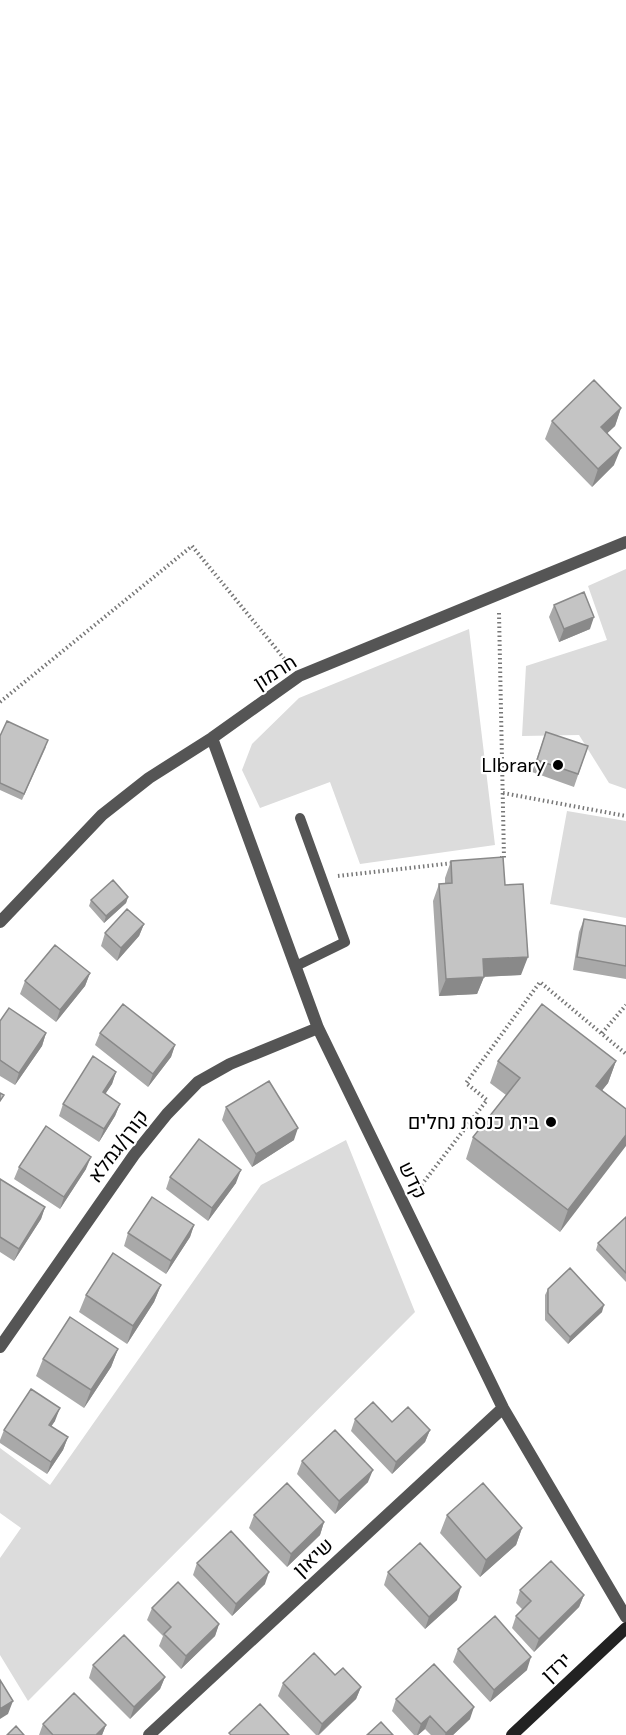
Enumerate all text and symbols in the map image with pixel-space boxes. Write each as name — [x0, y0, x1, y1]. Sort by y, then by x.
street label: חרמון — [248, 649, 302, 695]
place label: LIbrary — [481, 752, 546, 778]
marker: LIbrary — [551, 758, 565, 772]
street label: קורן/גמלא — [82, 1104, 154, 1188]
place label: בית כנסת נחלים — [408, 1109, 539, 1135]
marker: בית כנסת נחלים — [544, 1115, 558, 1129]
street label: קדש — [393, 1157, 433, 1203]
street label: שיאון — [287, 1532, 339, 1582]
street label: ירדן — [535, 1647, 577, 1687]

